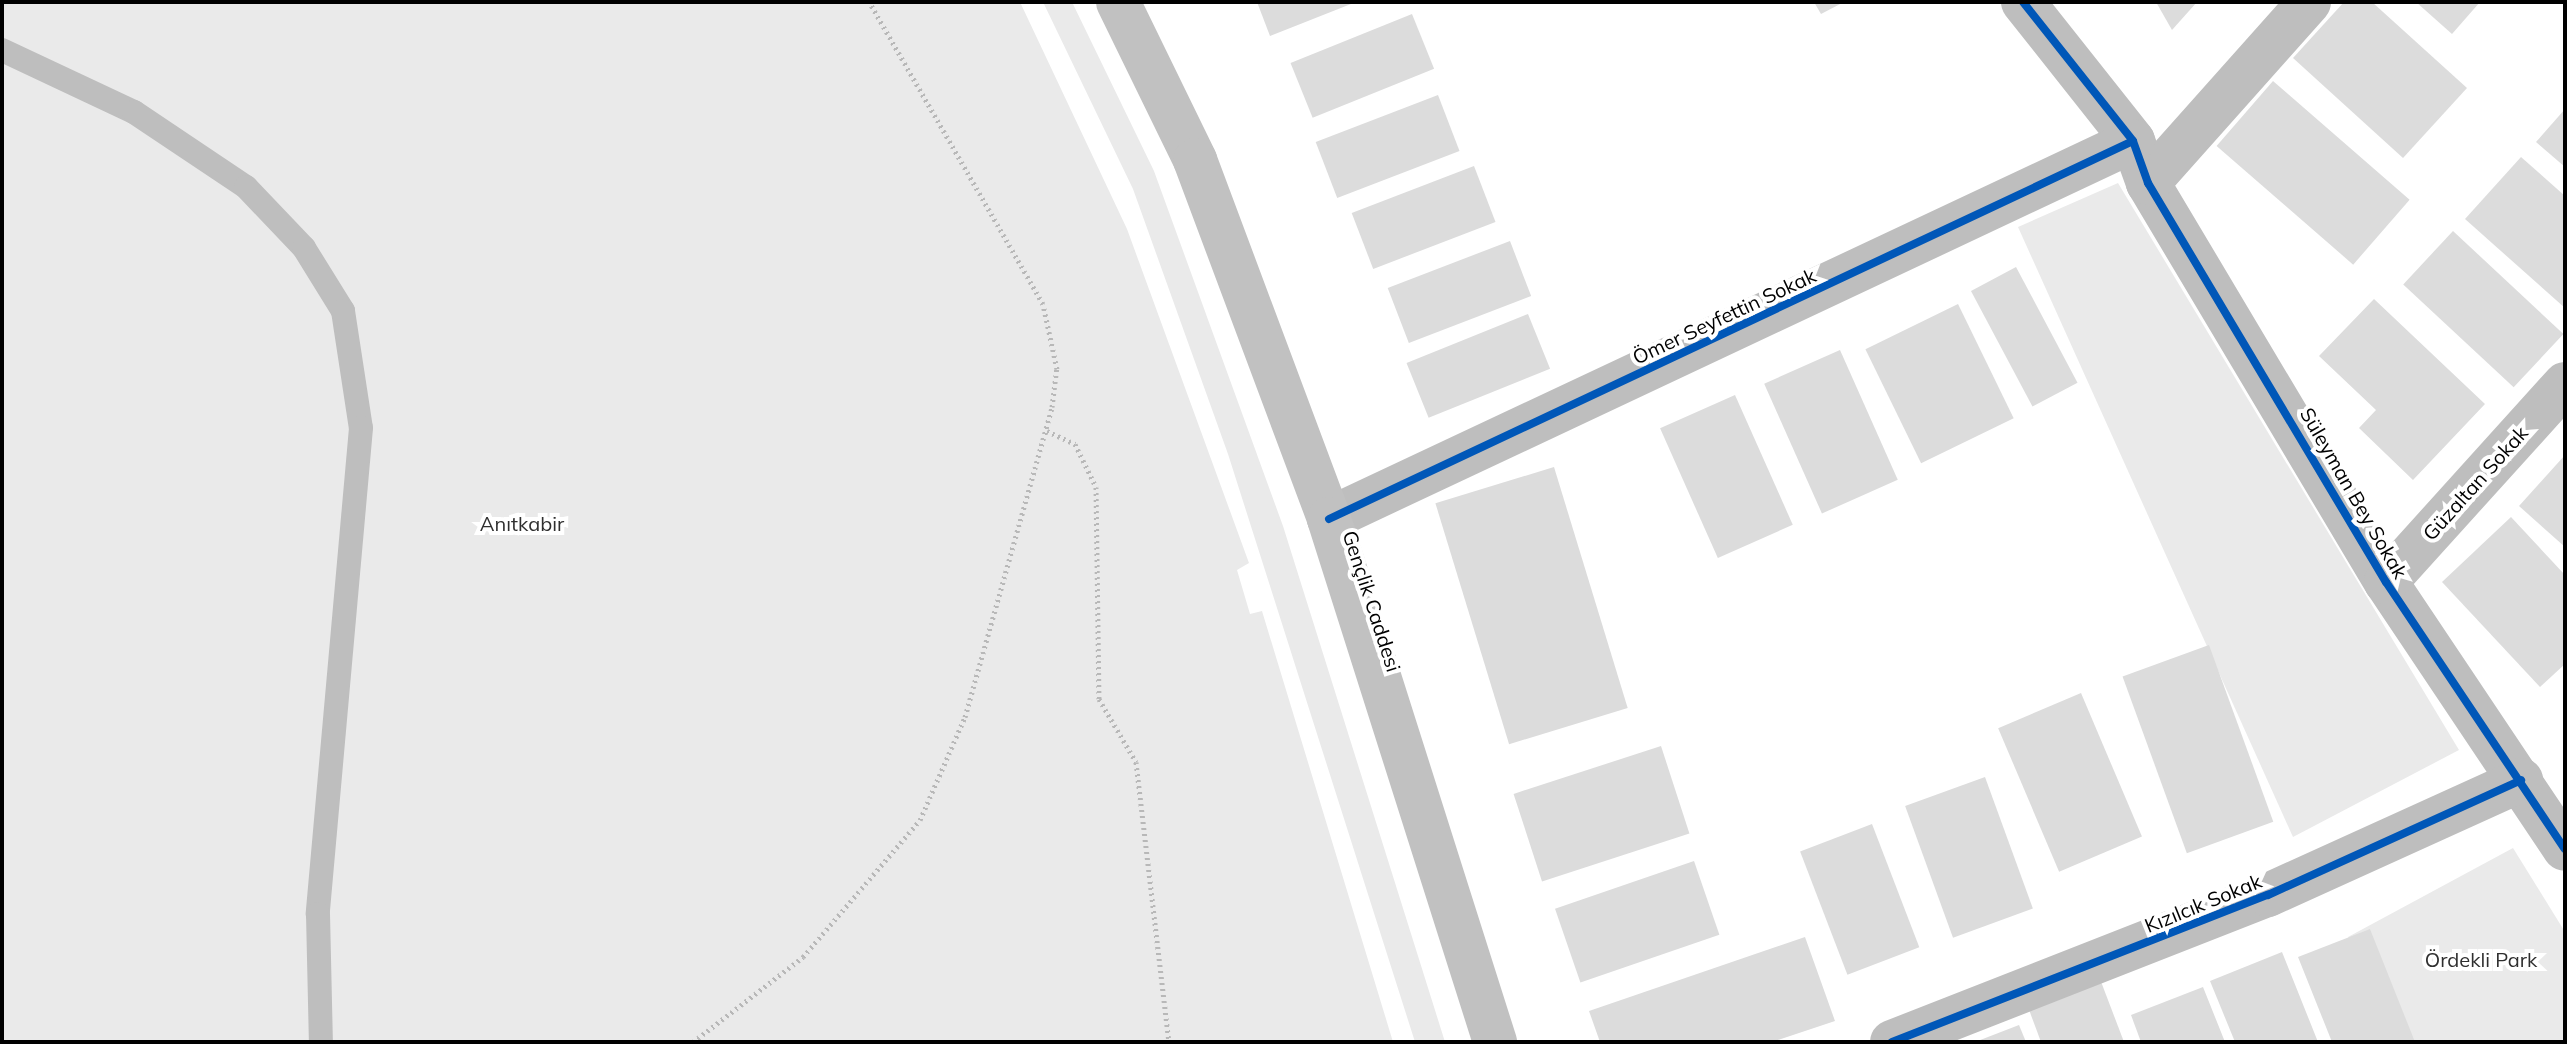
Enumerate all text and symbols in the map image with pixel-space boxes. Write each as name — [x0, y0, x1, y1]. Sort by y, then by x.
street label: Ömer Seyfettin Sokak — [1629, 263, 1819, 369]
street label: Süleyman Bey Sokak — [2295, 403, 2413, 583]
street label: Güzaltan Sokak — [2417, 421, 2533, 545]
park label: Anıtkabir — [480, 511, 564, 535]
street label: Gençlik Caddesi — [1338, 527, 1406, 675]
street label: Kızılcık Sokak — [2141, 869, 2265, 937]
park label: Ördekli Park — [2425, 947, 2537, 971]

